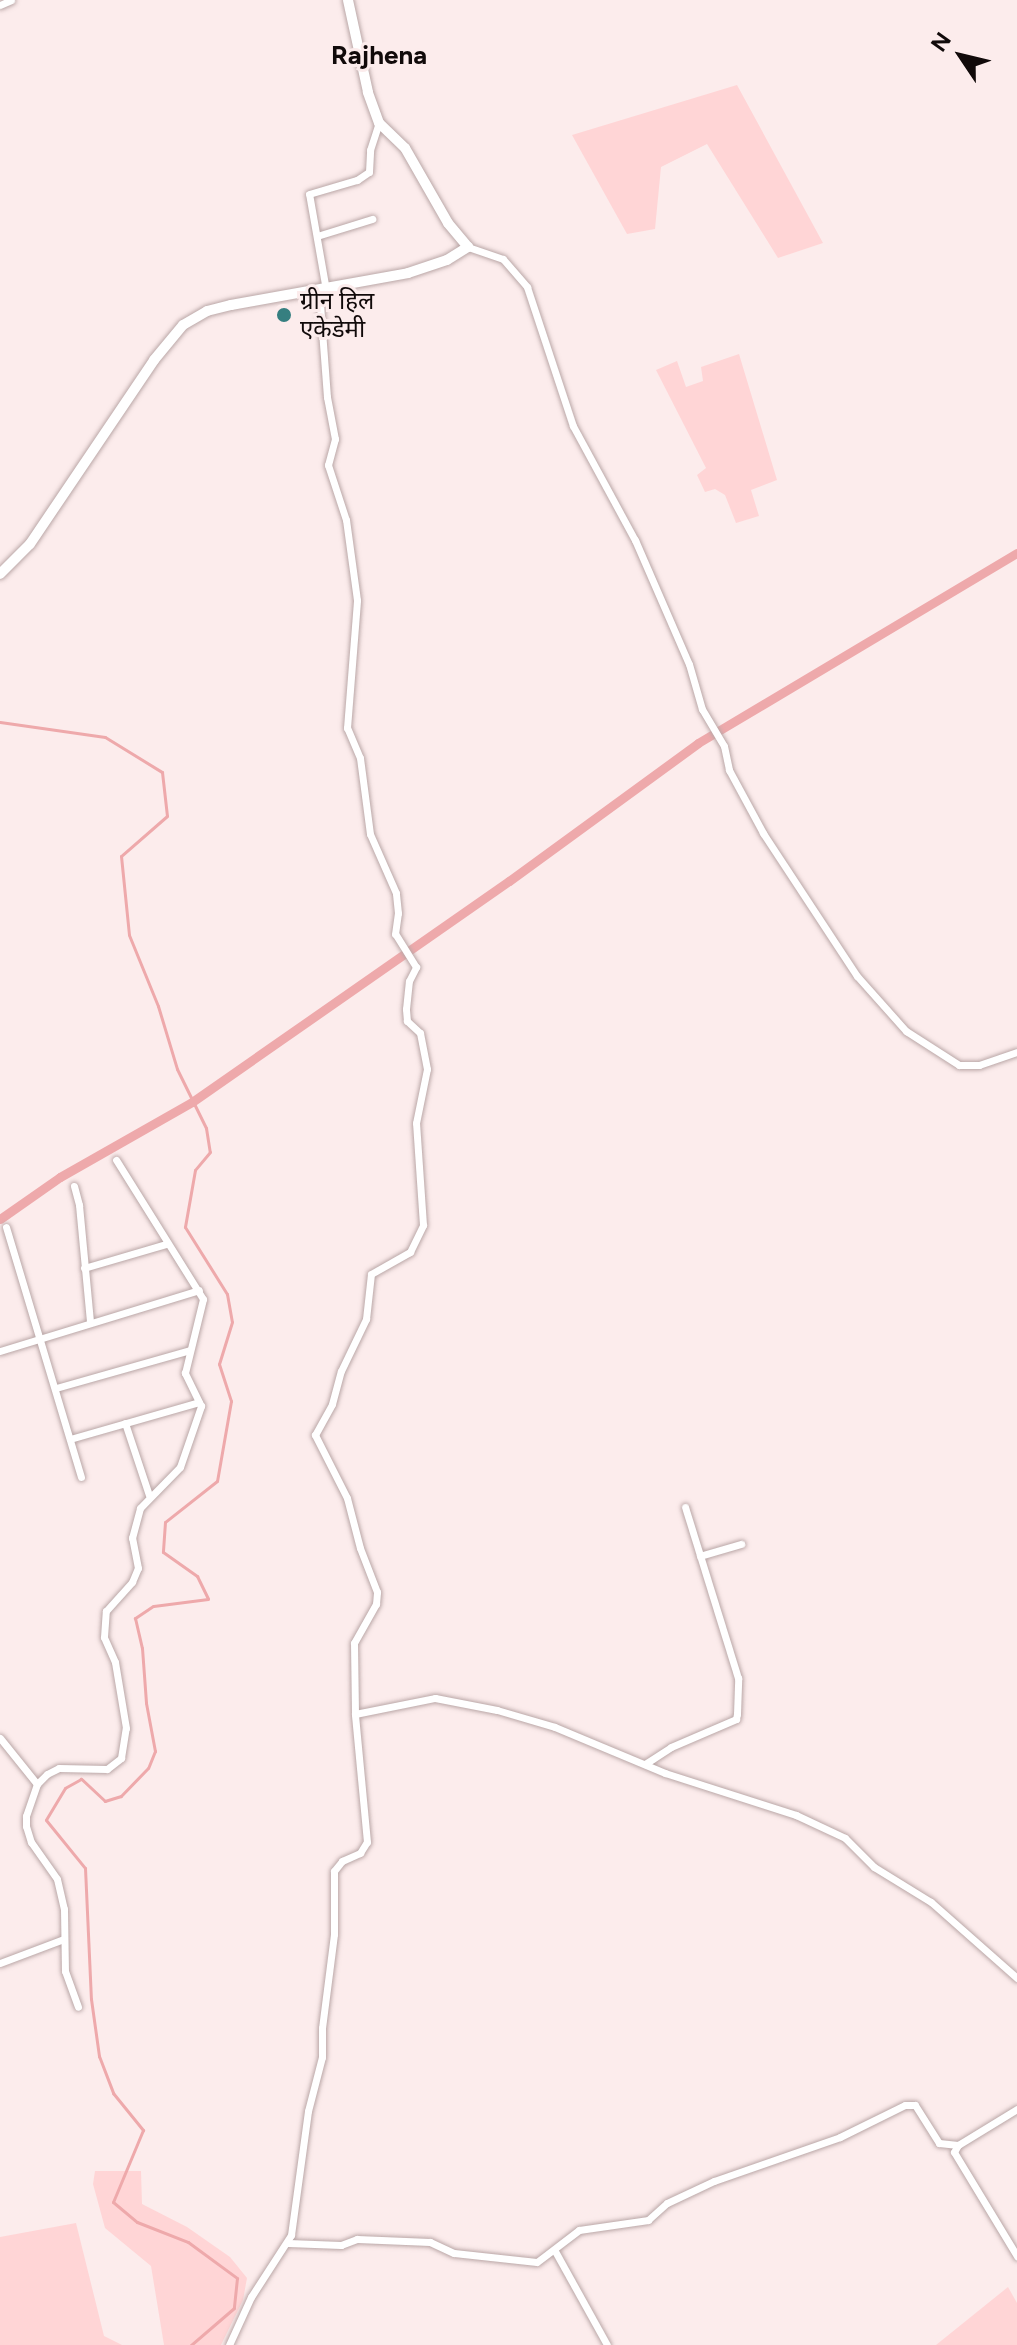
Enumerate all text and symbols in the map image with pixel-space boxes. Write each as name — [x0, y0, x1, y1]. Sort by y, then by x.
north arrow — [921, 16, 1001, 96]
text: N — [925, 27, 957, 57]
district label: Rajhena — [331, 40, 427, 72]
place label: ग्रीन हिल एकेडेमी — [300, 287, 374, 343]
marker: ग्रीन हिल एकेडेमी — [275, 306, 293, 324]

